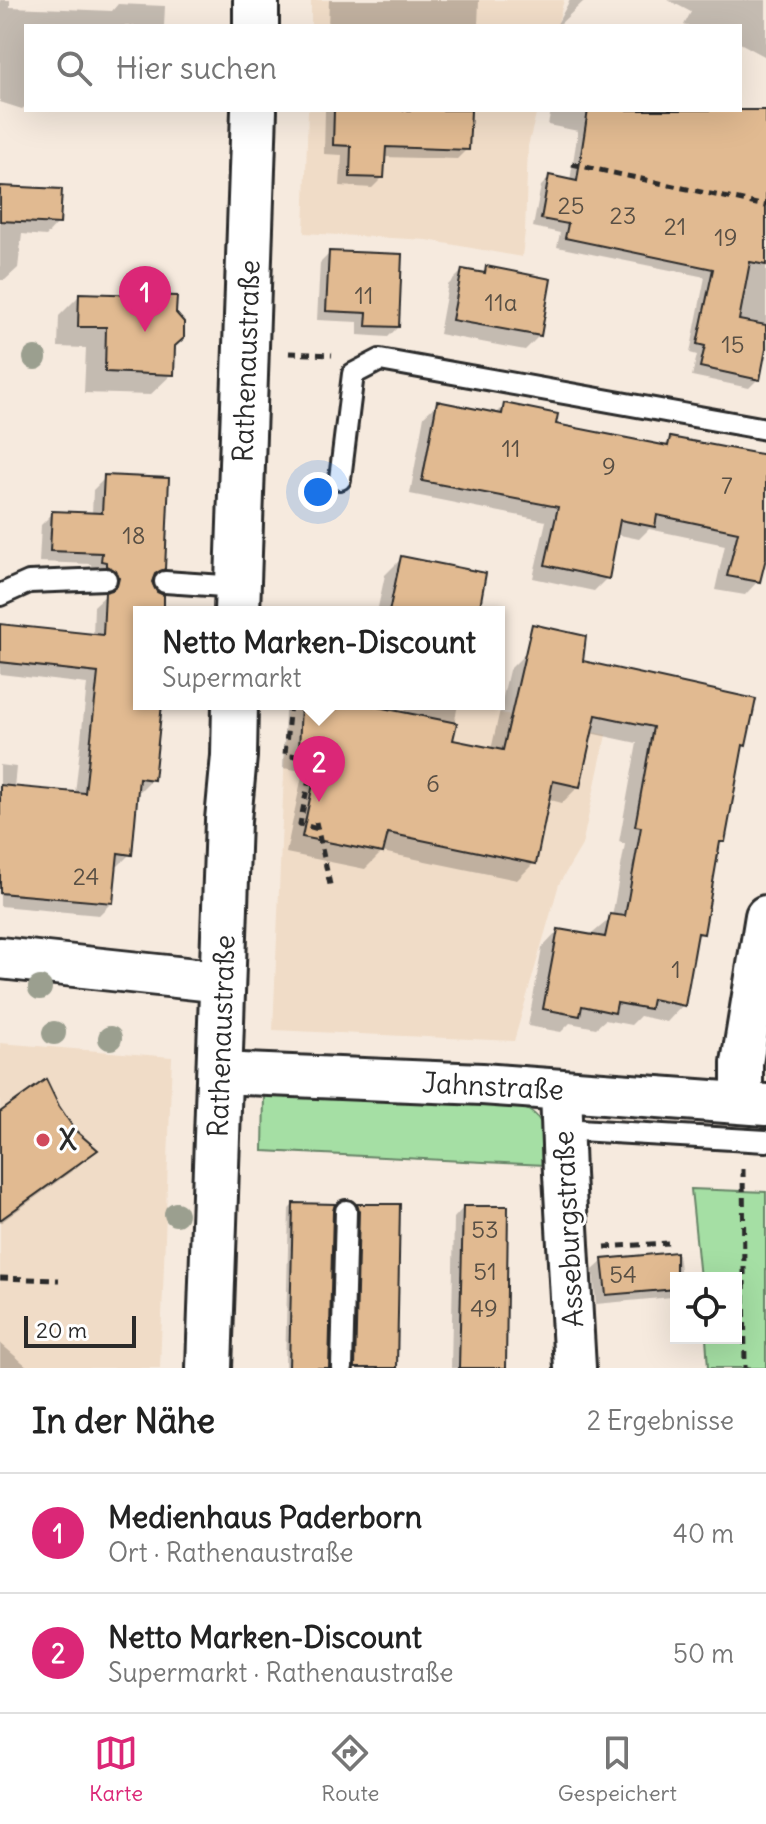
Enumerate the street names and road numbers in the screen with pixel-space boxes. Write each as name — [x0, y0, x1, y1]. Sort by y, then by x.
street label: Rathenaustraße — [224, 259, 268, 463]
street label: Rathenaustraße — [199, 934, 243, 1138]
street label: Jahnstraße — [421, 1064, 565, 1108]
street label: Asseburgstraße — [545, 1130, 591, 1328]

